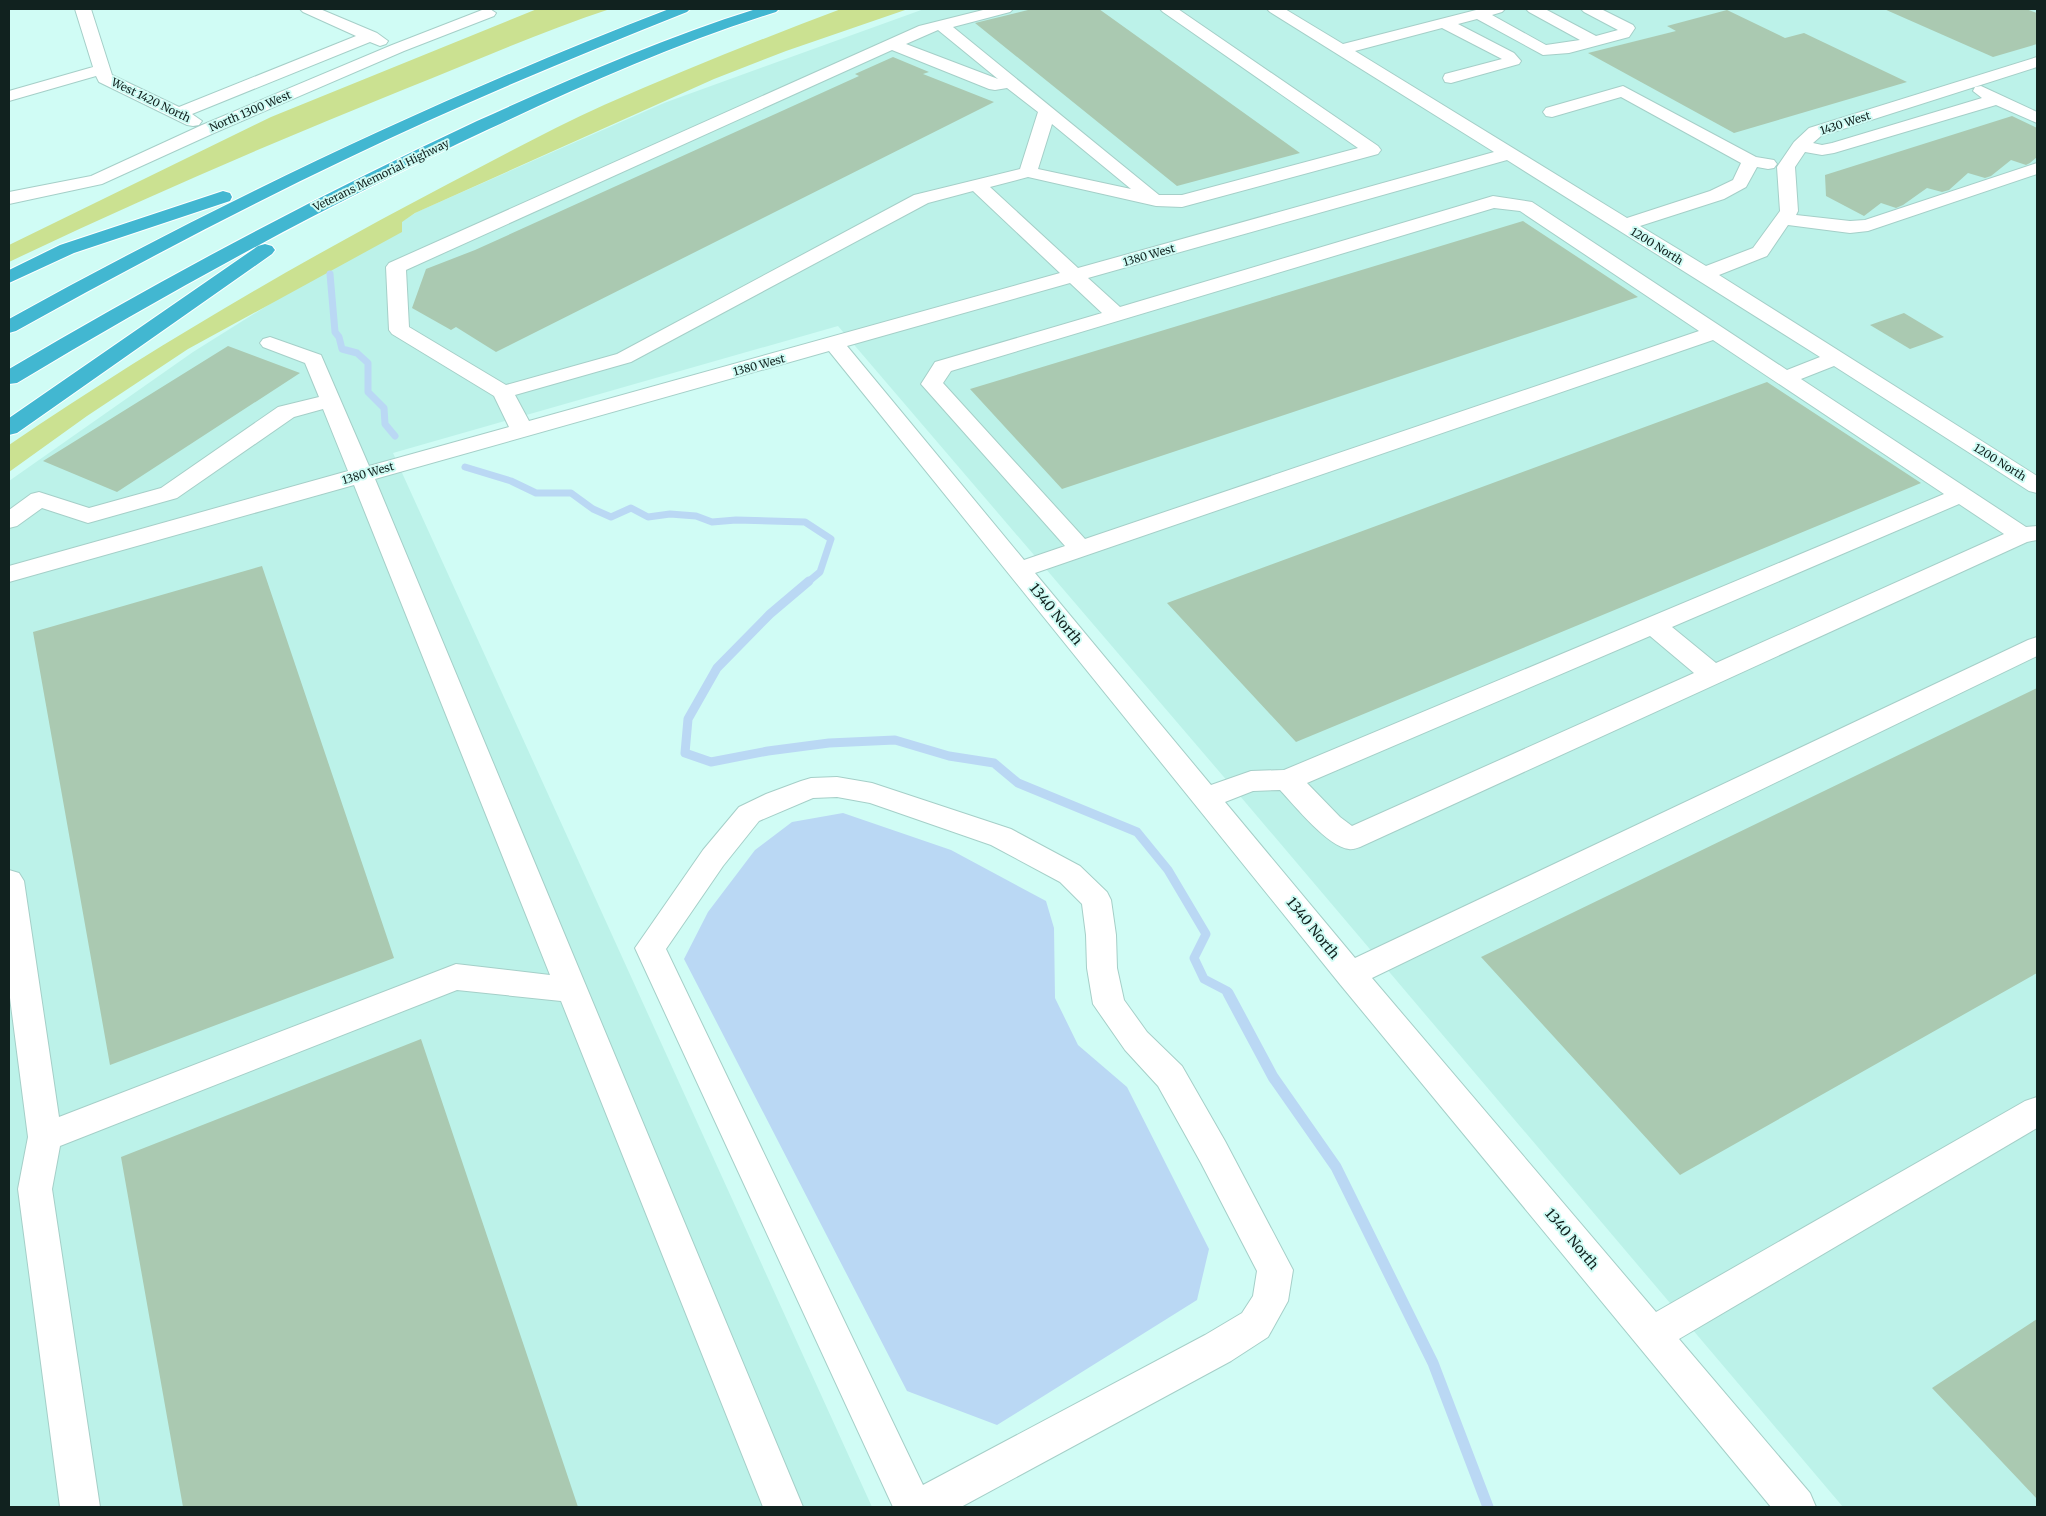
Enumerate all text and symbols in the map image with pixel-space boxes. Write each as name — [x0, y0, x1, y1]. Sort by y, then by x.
street label: West 1420 North — [108, 74, 194, 126]
street label: North 1300 West — [207, 87, 294, 135]
street label: 1430 West — [1818, 108, 1873, 138]
street label: Veterans Memorial Highway — [310, 136, 452, 215]
street label: 1200 North — [1628, 224, 1686, 268]
street label: 1380 West — [1122, 241, 1177, 269]
street label: 1380 West — [732, 351, 787, 379]
street label: 1200 North — [1971, 440, 2029, 484]
street label: 1380 West — [341, 459, 396, 487]
street label: 1340 North — [1026, 579, 1086, 649]
street label: 1340 North — [1283, 893, 1343, 963]
street label: 1340 North — [1541, 1205, 1603, 1273]

